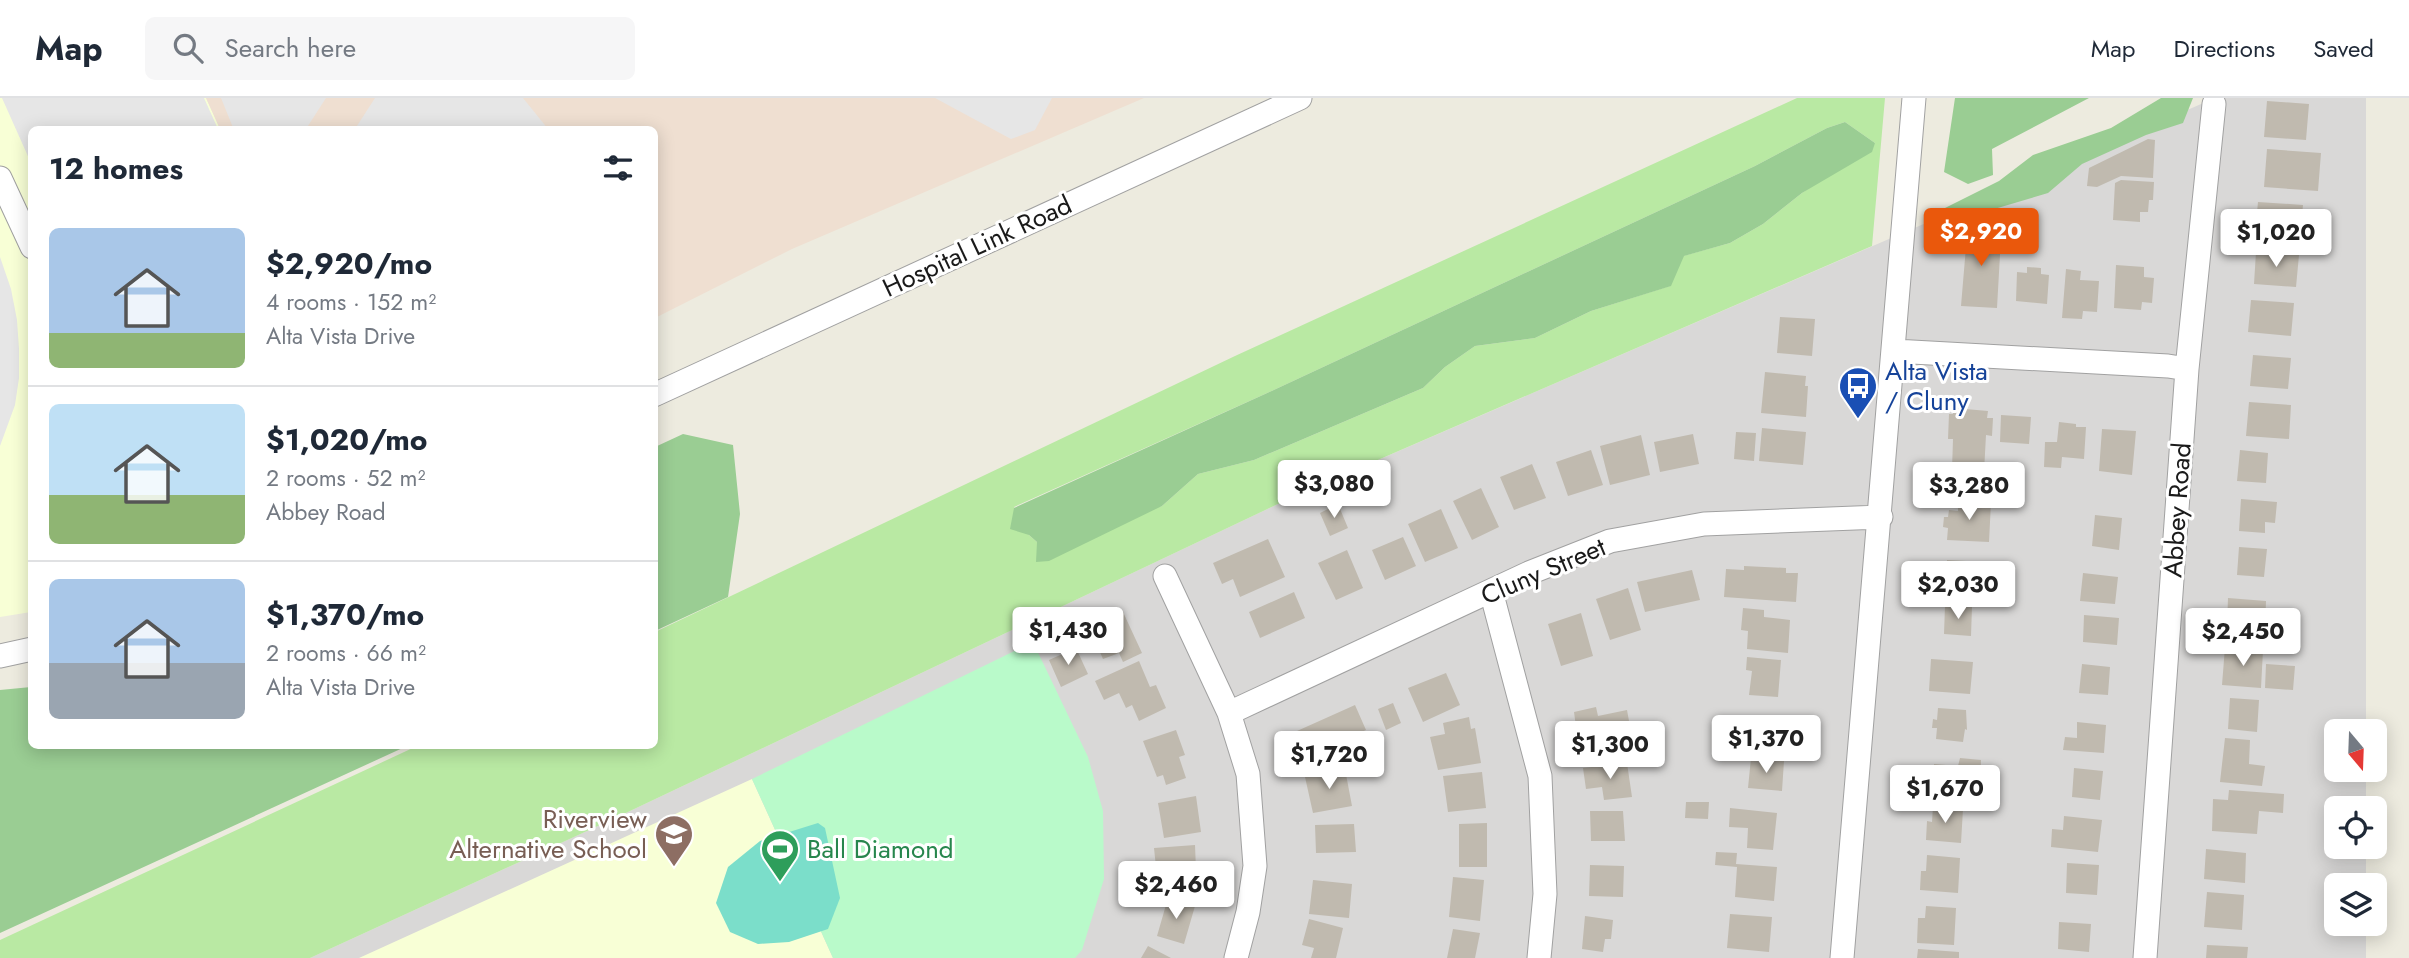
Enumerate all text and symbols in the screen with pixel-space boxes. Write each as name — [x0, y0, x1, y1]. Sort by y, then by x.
search box — [145, 17, 635, 80]
text: Map — [35, 25, 103, 72]
icon: search — [169, 29, 207, 67]
text: Search here — [225, 29, 356, 67]
text: Map — [2091, 31, 2136, 66]
text: Directions — [2174, 31, 2275, 66]
text: Saved — [2313, 31, 2374, 66]
text: 12 homes — [49, 147, 183, 190]
icon: filters — [599, 149, 637, 187]
street label: Hospital Link Road — [876, 186, 1078, 306]
pin: $2,920 — [1924, 208, 2038, 268]
pin: $1,020 — [2219, 209, 2333, 269]
text: $2,920 — [1940, 214, 2022, 248]
text: $1,020 — [2236, 215, 2316, 249]
text: $2,920/mo — [266, 242, 432, 285]
icon: home — [105, 256, 189, 340]
text: 4 rooms · 152 m² — [266, 285, 436, 319]
text: Alta Vista Drive — [266, 319, 415, 353]
place label: Alta Vista / Cluny — [1885, 352, 1988, 420]
bus stop icon: Alta Vista / Cluny — [1837, 365, 1879, 420]
text: $1,020/mo — [266, 418, 428, 461]
icon: home — [105, 432, 189, 516]
street label: Abbey Road — [2153, 441, 2201, 579]
pin: $3,080 — [1277, 460, 1391, 520]
text: 2 rooms · 52 m² — [266, 461, 425, 495]
pin: $3,280 — [1912, 462, 2026, 522]
text: $3,080 — [1294, 466, 1374, 500]
text: $3,280 — [1929, 468, 2009, 502]
text: Abbey Road — [266, 495, 386, 529]
street label: Cluny Street — [1475, 527, 1612, 614]
pin: $2,030 — [1901, 561, 2015, 621]
text: $2,030 — [1917, 567, 1999, 601]
text: $1,370/mo — [266, 593, 424, 636]
icon: home — [105, 607, 189, 691]
pin: $1,430 — [1011, 608, 1125, 667]
pin: $2,450 — [2186, 608, 2300, 668]
text: $1,430 — [1028, 613, 1108, 647]
text: $2,450 — [2202, 614, 2284, 648]
text: 2 rooms · 66 m² — [266, 636, 426, 670]
text: Alta Vista Drive — [266, 670, 415, 704]
pin: $1,370 — [1709, 716, 1823, 775]
north arrow — [2324, 719, 2387, 782]
map controls — [2324, 719, 2387, 936]
text: $1,370 — [1728, 721, 1804, 755]
pin: $1,300 — [1553, 722, 1667, 781]
text: $1,300 — [1571, 727, 1649, 761]
pin: $1,720 — [1272, 732, 1386, 791]
text: $1,720 — [1290, 737, 1368, 771]
pin: $1,670 — [1888, 766, 2002, 825]
text: $1,670 — [1906, 771, 1984, 805]
button: locate — [2324, 796, 2387, 859]
place label: Riverview Alternative School — [449, 800, 647, 868]
school or university icon: Riverview Alternative School — [653, 813, 695, 868]
sports icon: Ball Diamond — [759, 828, 801, 883]
place label: Ball Diamond — [807, 830, 954, 868]
pin: $2,460 — [1119, 862, 1233, 921]
text: $2,460 — [1134, 867, 1218, 901]
button: layers — [2324, 873, 2387, 936]

